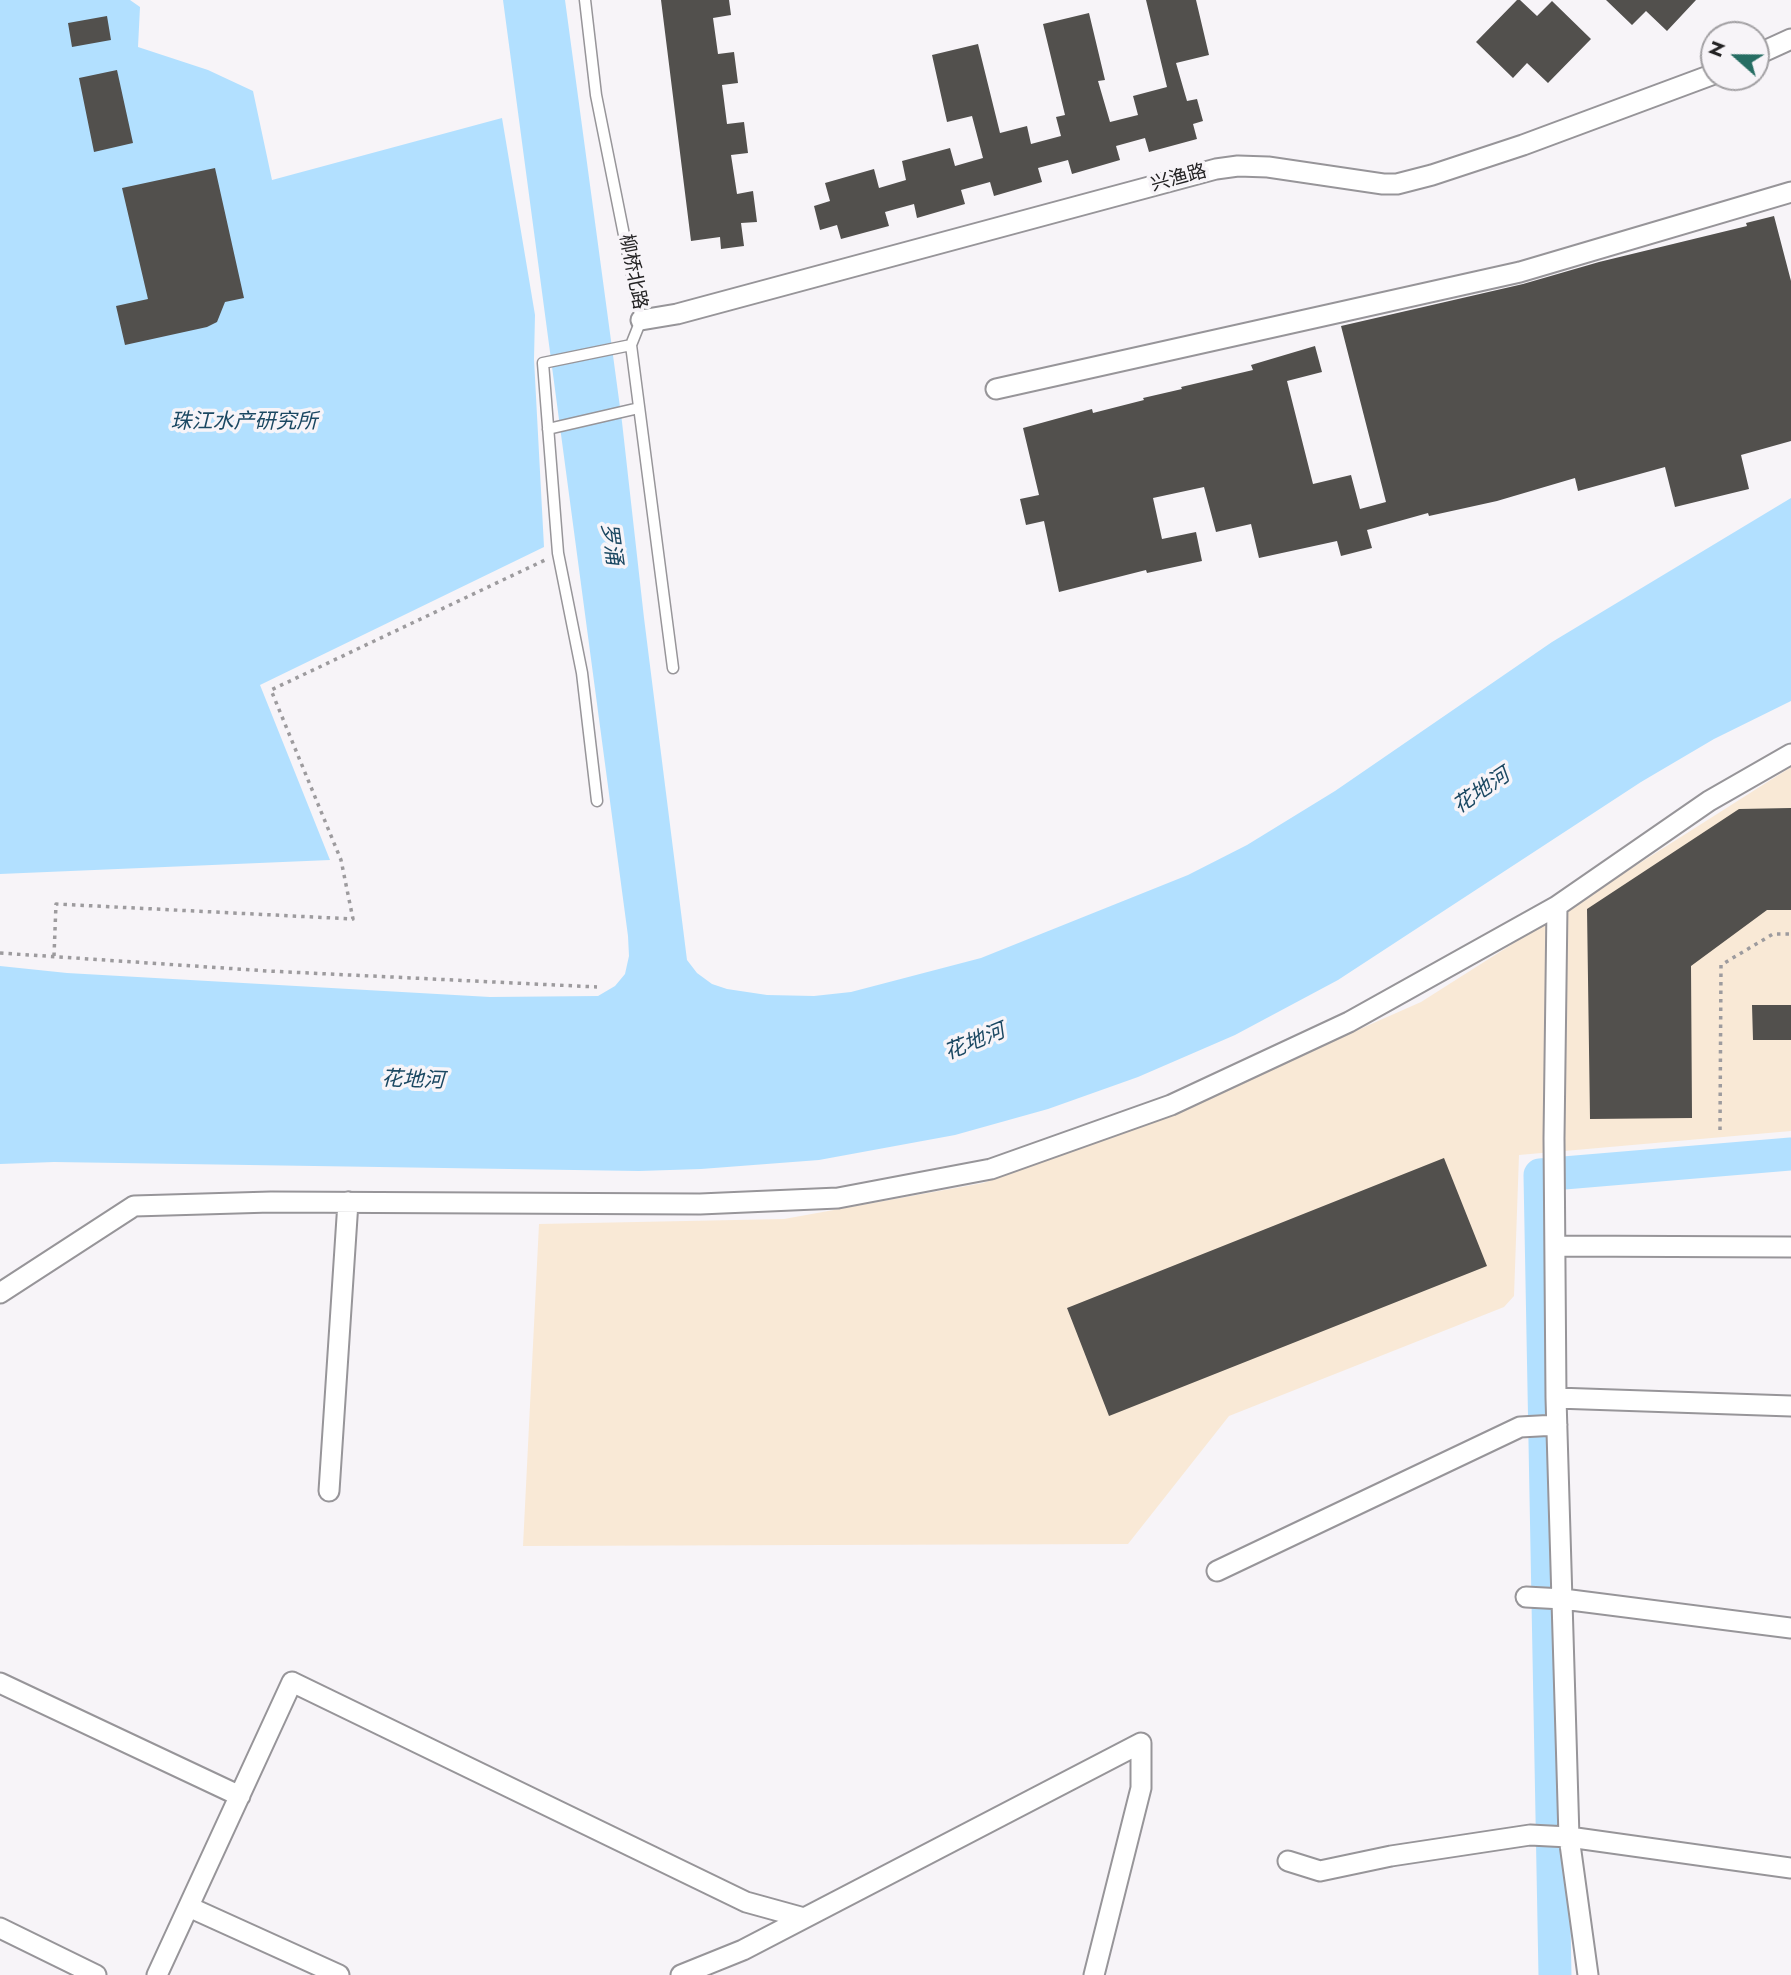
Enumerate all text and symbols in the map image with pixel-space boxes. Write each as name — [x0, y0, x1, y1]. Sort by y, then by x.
north arrow — [1700, 21, 1770, 91]
text: N — [1701, 37, 1732, 61]
street label: 兴渔路 — [1149, 161, 1209, 197]
street label: 柳桥北路 — [614, 233, 650, 311]
water label: 珠江水产研究所 — [171, 410, 317, 436]
water label: 罗涌 — [595, 521, 625, 567]
water label: 花地河 — [1449, 764, 1515, 820]
water label: 花地河 — [941, 1020, 1009, 1066]
water label: 花地河 — [381, 1067, 445, 1095]

